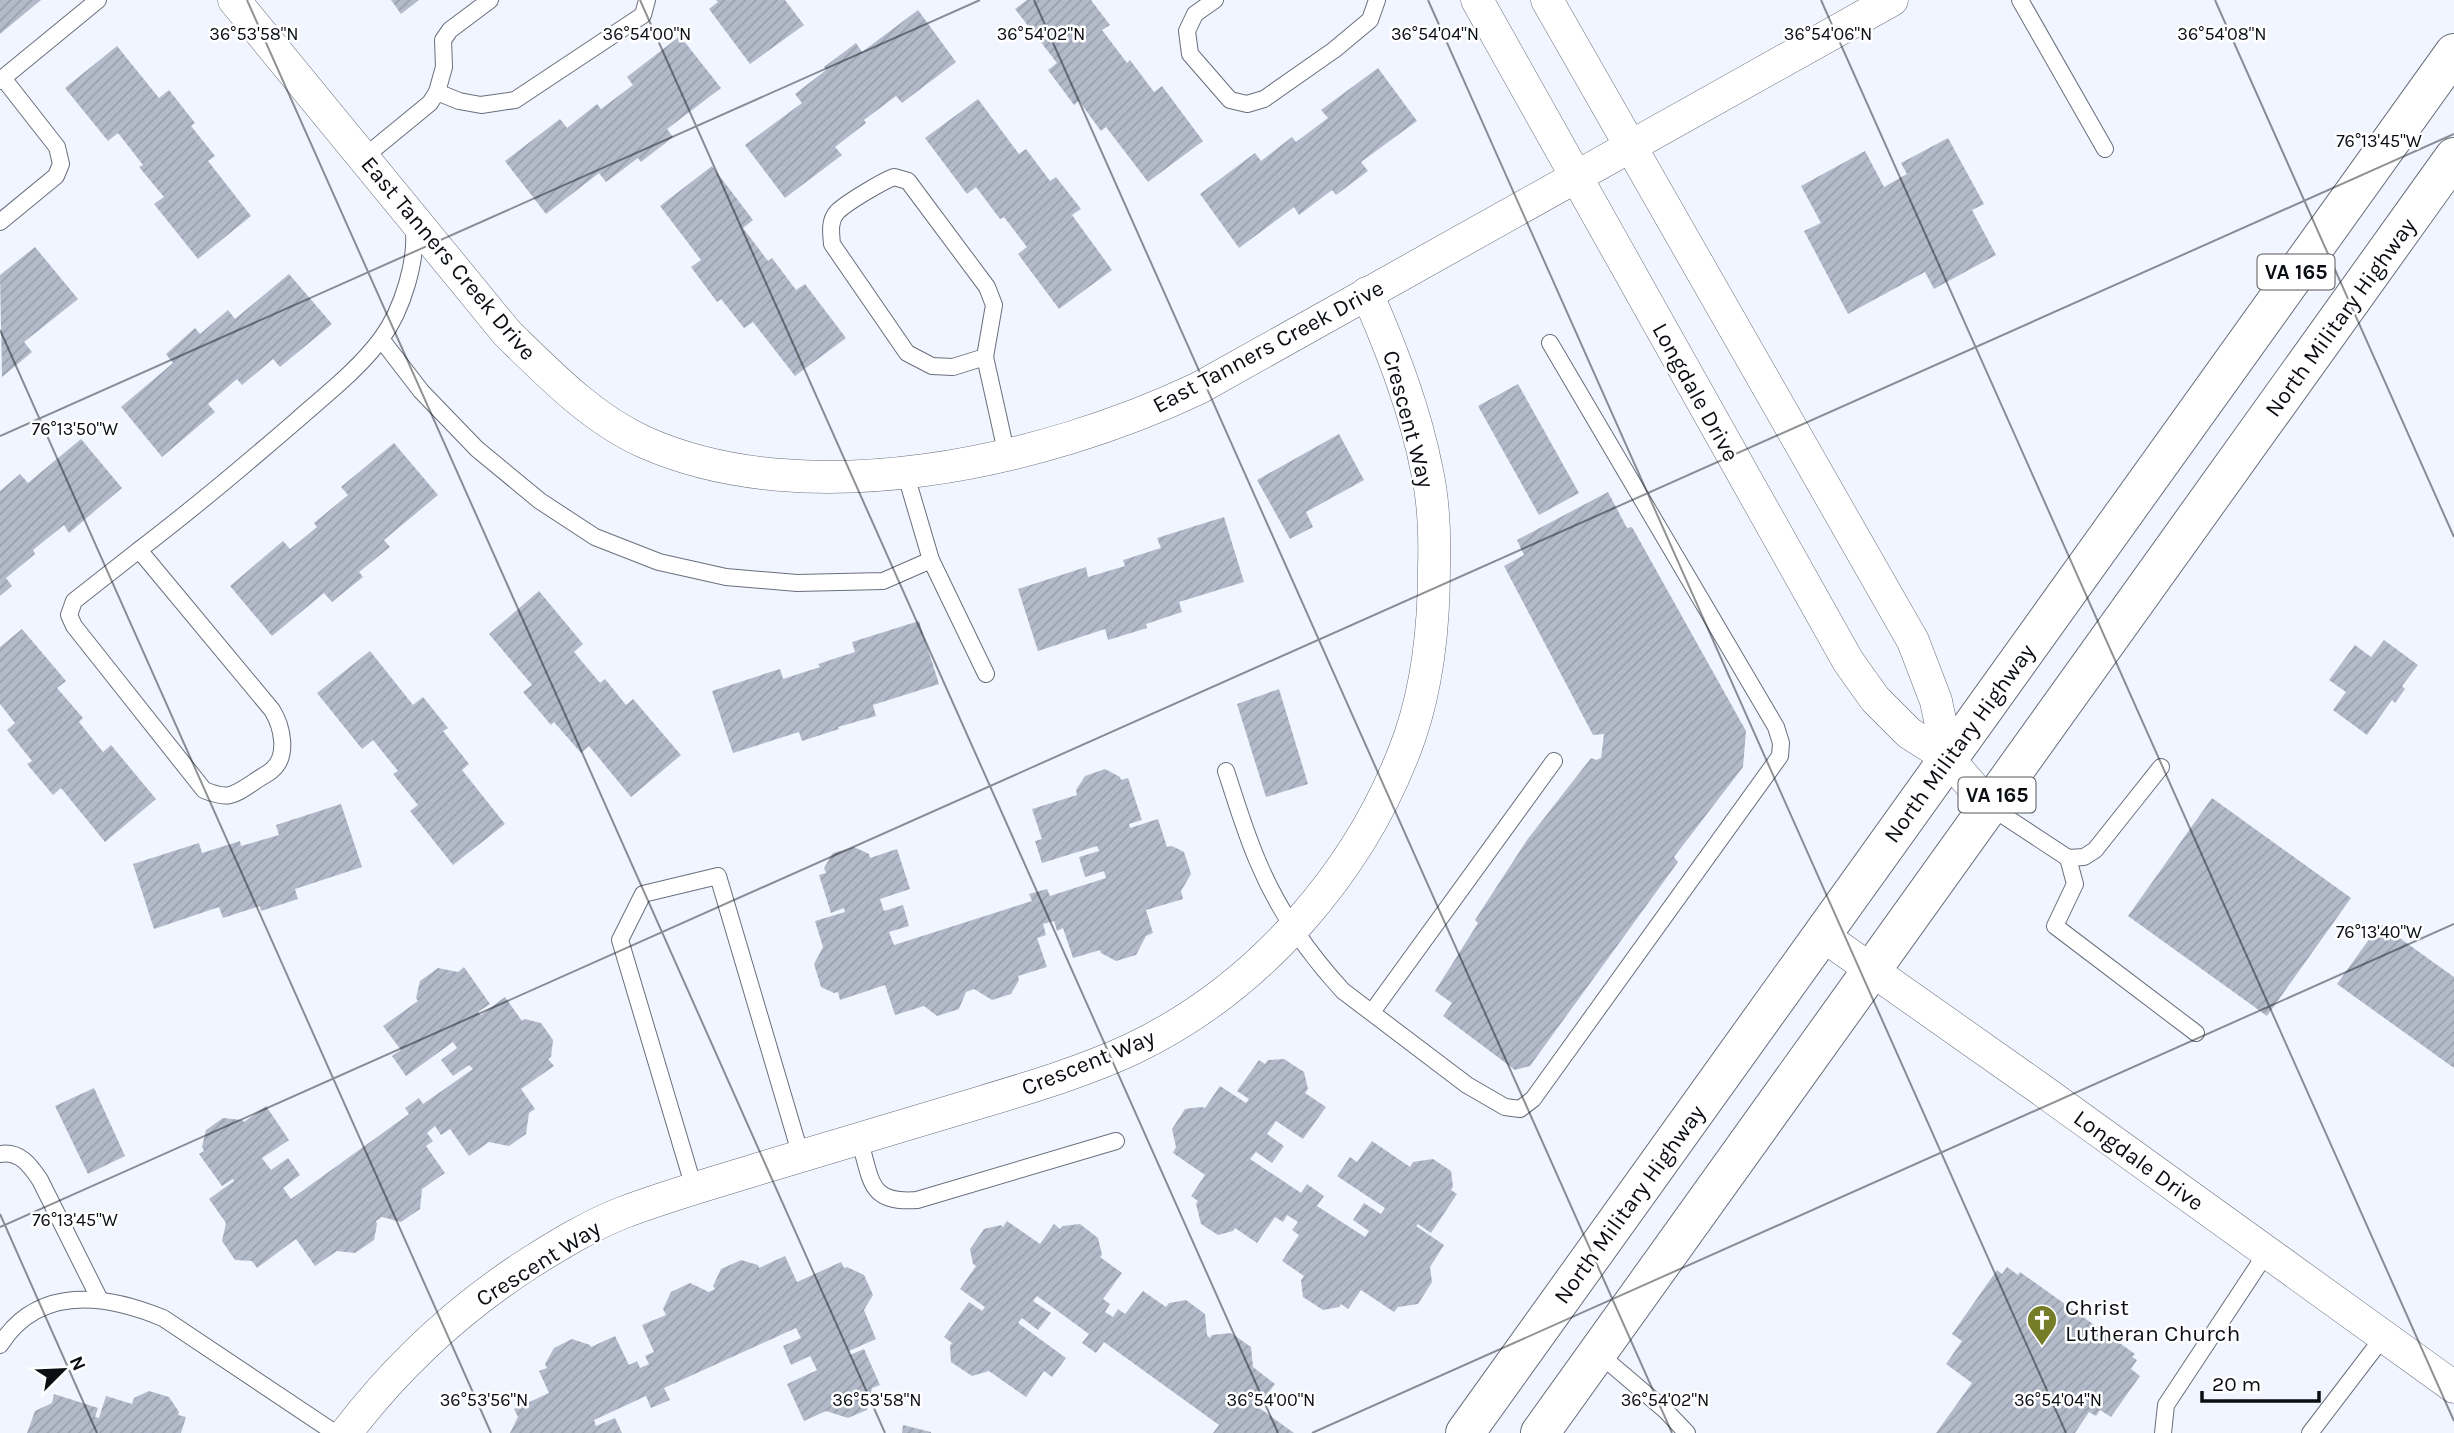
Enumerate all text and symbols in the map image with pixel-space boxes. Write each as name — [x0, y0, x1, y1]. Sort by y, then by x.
text: 36°53'58"N — [209, 23, 299, 45]
text: 36°54'00"N — [603, 23, 691, 45]
text: 36°54'02"N — [997, 23, 1085, 45]
text: 36°54'04"N — [1391, 23, 1479, 45]
text: 36°54'06"N — [1784, 23, 1872, 45]
text: 36°54'08"N — [2177, 23, 2267, 45]
text: 76°13'45"W — [2336, 130, 2422, 152]
street label: East Tanners Creek Drive — [355, 151, 542, 366]
street label: North Military Highway — [2259, 212, 2422, 422]
road number: VA 165 — [2258, 254, 2334, 290]
street label: East Tanners Creek Drive — [1148, 274, 1388, 419]
street label: Longdale Drive — [1646, 318, 1745, 466]
street label: Crescent Way — [1377, 347, 1440, 491]
text: 76°13'50"W — [32, 418, 118, 440]
street label: North Military Highway — [1878, 638, 2041, 848]
road number: VA 165 — [1958, 778, 2036, 812]
text: 76°13'40"W — [2336, 921, 2422, 943]
street label: Crescent Way — [1018, 1023, 1159, 1101]
street label: North Military Highway — [1548, 1099, 1711, 1309]
street label: Longdale Drive — [2069, 1104, 2209, 1217]
text: 76°13'45"W — [32, 1209, 118, 1231]
street label: Crescent Way — [471, 1214, 606, 1312]
place label: Christ Lutheran Church — [2065, 1294, 2240, 1347]
church icon: Christ Lutheran Church — [2025, 1303, 2059, 1347]
north arrow — [28, 1335, 98, 1405]
text: N — [65, 1353, 90, 1374]
scale bar — [2202, 1360, 2319, 1404]
text: 20 m — [2212, 1372, 2261, 1396]
text: 36°53'56"N — [440, 1389, 528, 1411]
text: 36°53'58"N — [832, 1389, 922, 1411]
text: 36°54'00"N — [1227, 1389, 1315, 1411]
text: 36°54'02"N — [1621, 1389, 1709, 1411]
text: 36°54'04"N — [2014, 1389, 2102, 1411]

